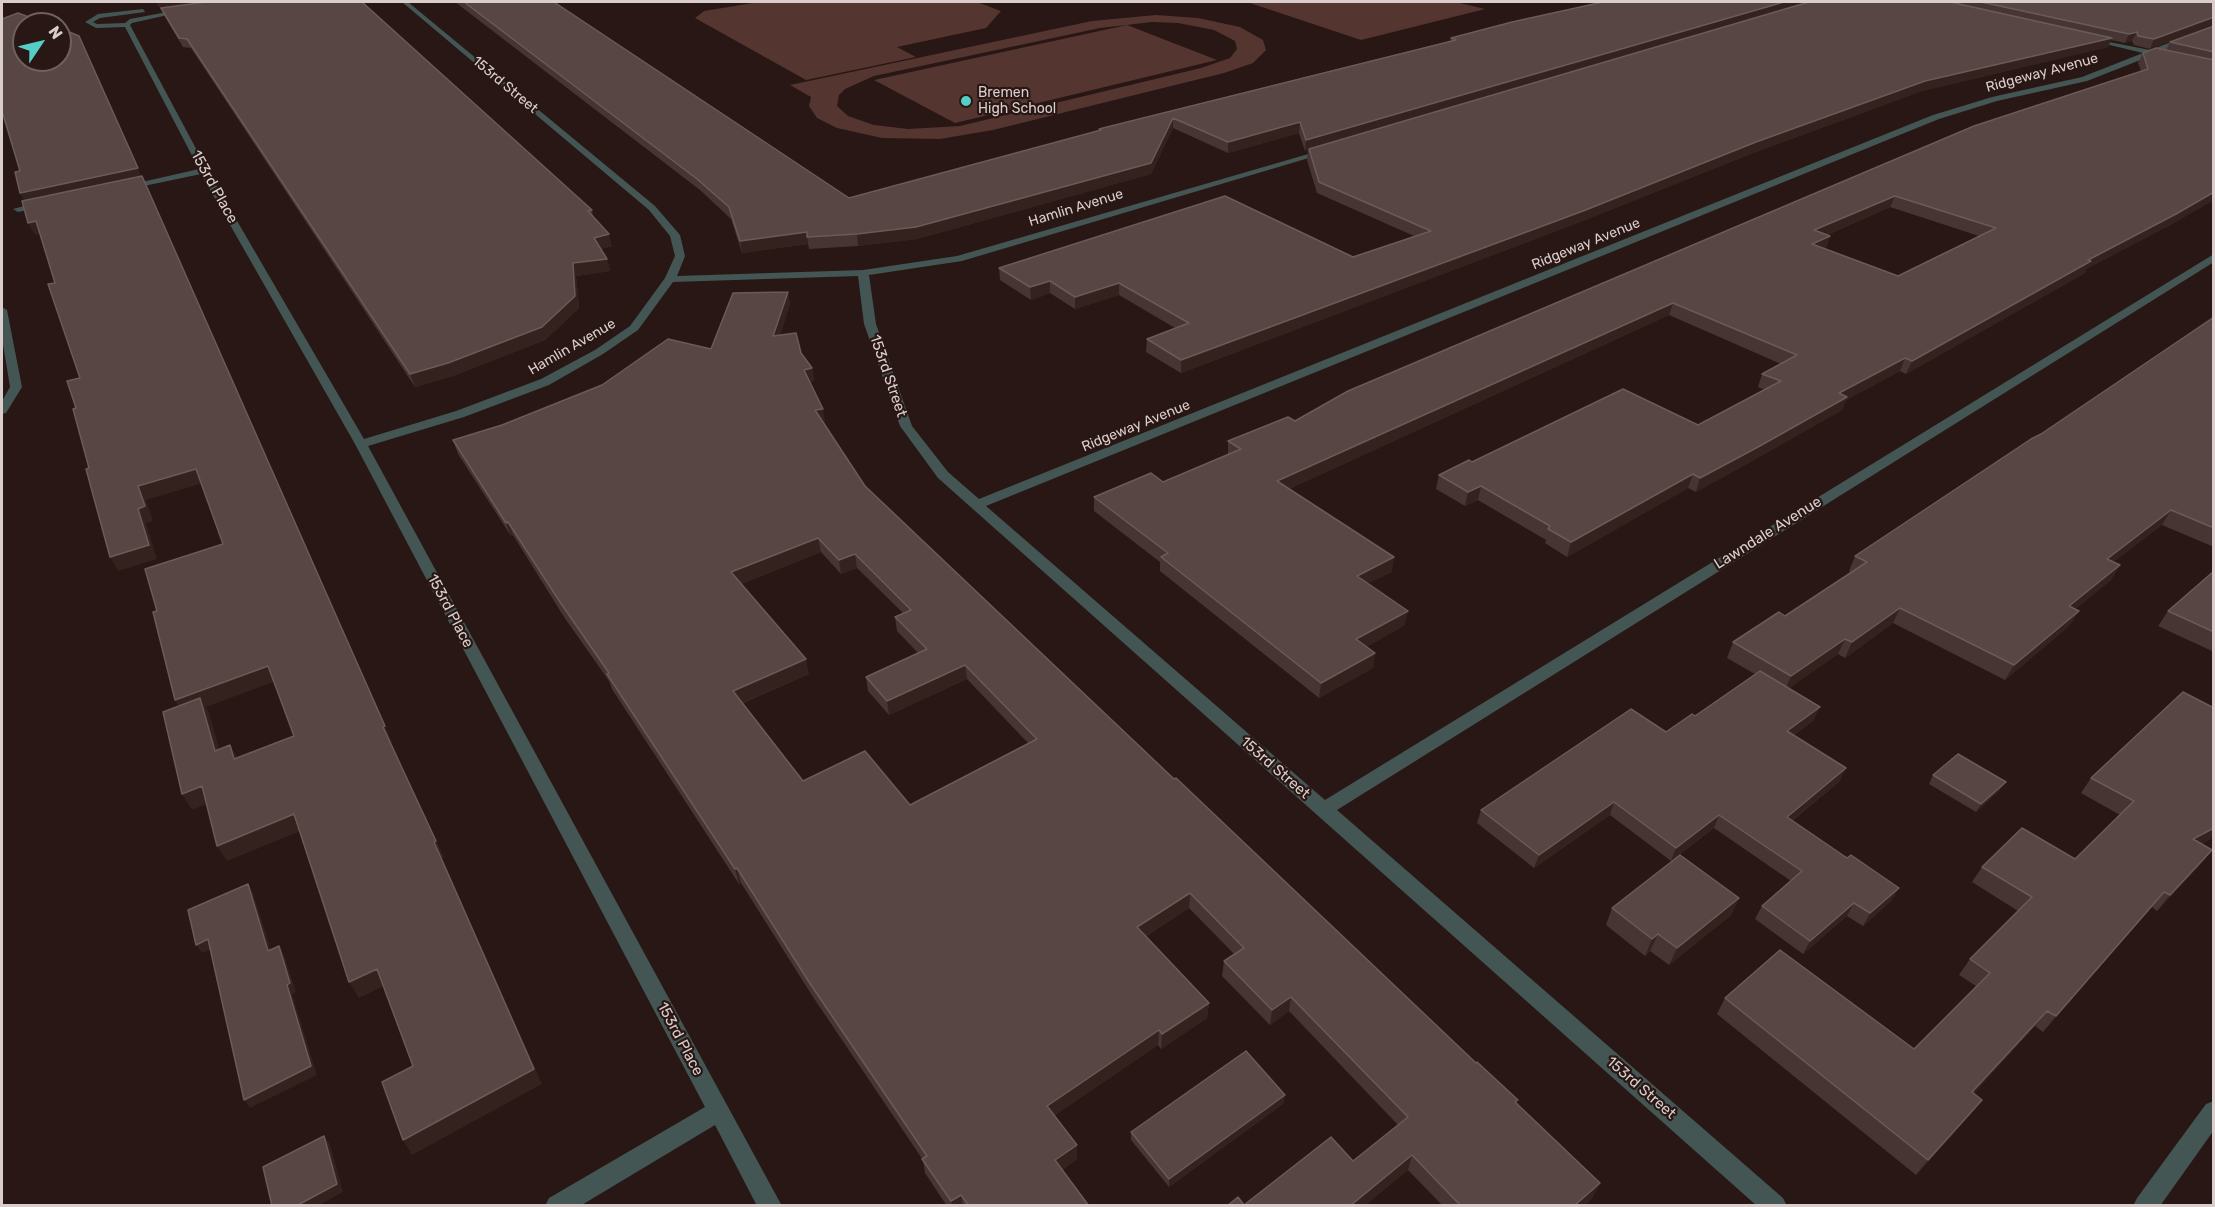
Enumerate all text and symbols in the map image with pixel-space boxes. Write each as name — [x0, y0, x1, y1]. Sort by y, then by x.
north arrow — [12, 12, 72, 72]
text: N — [44, 22, 67, 43]
street label: Ridgeway Avenue — [1984, 50, 2100, 96]
street label: 153rd Street — [469, 53, 541, 117]
place label: Bremen High School — [978, 85, 1056, 118]
marker: Bremen High School — [959, 94, 973, 108]
street label: 153rd Place — [187, 147, 241, 227]
street label: Hamlin Avenue — [1027, 186, 1125, 230]
street label: Ridgeway Avenue — [1529, 215, 1643, 273]
street label: Hamlin Avenue — [525, 315, 619, 379]
street label: 153rd Street — [866, 332, 910, 420]
street label: Ridgeway Avenue — [1079, 397, 1193, 455]
street label: Lawndale Avenue — [1711, 493, 1825, 573]
street label: 153rd Place — [423, 571, 477, 651]
street label: 153rd Street — [1237, 733, 1313, 803]
street label: 153rd Place — [653, 999, 707, 1079]
street label: 153rd Street — [1603, 1053, 1679, 1123]

